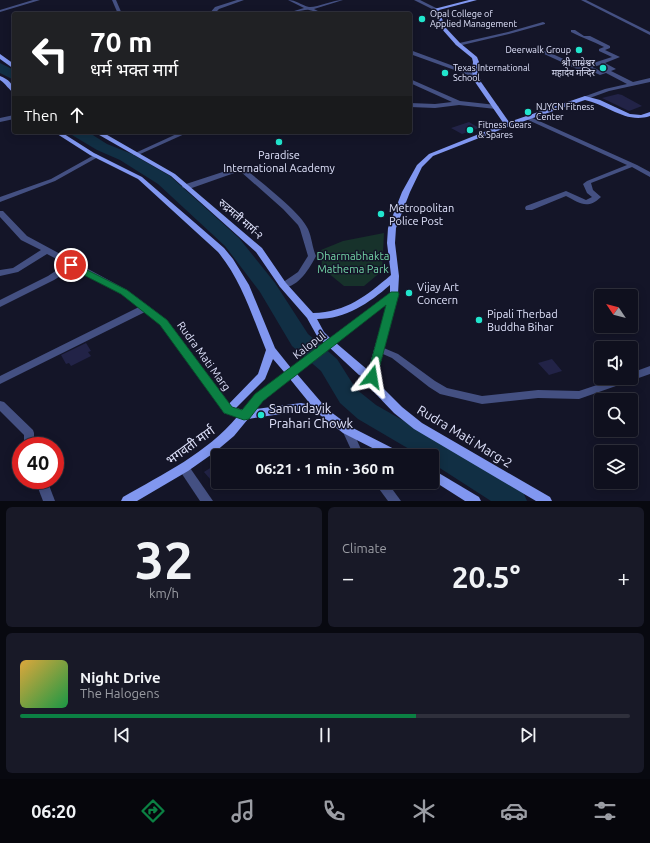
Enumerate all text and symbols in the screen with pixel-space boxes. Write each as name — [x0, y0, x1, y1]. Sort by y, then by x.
place label: Opal College of Applied Management — [430, 9, 517, 29]
marker: Opal College of Applied Management — [417, 14, 427, 24]
text: 70 m — [90, 26, 152, 57]
icon: left — [24, 28, 76, 80]
place label: Deerwalk Group — [506, 45, 571, 55]
marker: Deerwalk Group — [574, 45, 584, 55]
place label: श्री ताम्रेश्वर महादेव मन्दिर — [552, 57, 595, 78]
text: धर्म भक्त मार्ग — [90, 59, 178, 79]
place label: Texas International School — [453, 63, 531, 83]
marker: श्री ताम्रेश्वर महादेव मन्दिर — [598, 63, 608, 73]
marker: Texas International School — [440, 68, 450, 78]
place label: NJYCN Fitness Center — [536, 102, 594, 122]
icon: ahead — [66, 104, 88, 126]
text: Then — [24, 107, 58, 124]
marker: NJYCN Fitness Center — [523, 107, 533, 117]
place label: Fitness Gears & Spares — [478, 120, 531, 140]
marker: Fitness Gears & Spares — [465, 125, 475, 135]
marker: Paradise International Academy — [274, 137, 284, 147]
place label: Paradise International Academy — [223, 149, 335, 174]
street label: रुद्रमती मार्ग-२ — [216, 196, 266, 242]
place label: Metropolitan Police Post — [389, 202, 454, 227]
marker: Metropolitan Police Post — [376, 209, 386, 219]
pin — [54, 248, 88, 282]
park label: Dharmabhakta Mathema Park — [317, 250, 389, 275]
icon: arrive — [60, 254, 82, 276]
place label: Vijay Art Concern — [417, 281, 459, 306]
marker: Vijay Art Concern — [404, 288, 414, 298]
north arrow — [594, 289, 638, 333]
map controls — [594, 289, 638, 489]
place label: Pipali Therbad Buddha Bihar — [487, 308, 558, 333]
marker: Pipali Therbad Buddha Bihar — [474, 315, 484, 325]
street label: Rudra Mati Marg — [175, 319, 233, 393]
street label: Kalopul — [291, 329, 328, 361]
button: sound — [594, 341, 638, 385]
position arrow — [351, 356, 393, 398]
button: search — [594, 393, 638, 437]
place label: Samudayik Prahari Chowk — [269, 401, 354, 430]
street label: Rudra Mati Marg-2 — [415, 402, 515, 470]
marker: Samudayik Prahari Chowk — [256, 410, 266, 420]
street label: भगवती मार्ग — [163, 422, 218, 467]
speed limit sign: 40 — [12, 437, 64, 489]
button: layers — [594, 445, 638, 489]
text: 06:21 · 1 min · 360 m — [256, 460, 394, 477]
text: 32 — [135, 531, 193, 589]
text: Climate — [342, 541, 387, 555]
text: 20.5° — [452, 560, 520, 594]
text: − — [342, 565, 354, 590]
text: + — [618, 565, 630, 590]
text: km/h — [149, 586, 179, 600]
text: Night Drive — [80, 669, 161, 686]
text: The Halogens — [80, 686, 159, 700]
icon: previous — [111, 724, 133, 746]
icon: pause — [314, 724, 336, 746]
icon: next — [517, 724, 539, 746]
icon: directions — [139, 797, 167, 825]
icon: music — [229, 797, 257, 825]
icon: phone — [320, 797, 348, 825]
icon: climate — [410, 797, 438, 825]
icon: car — [500, 797, 528, 825]
icon: filters — [591, 797, 619, 825]
text: 06:20 — [31, 801, 76, 821]

